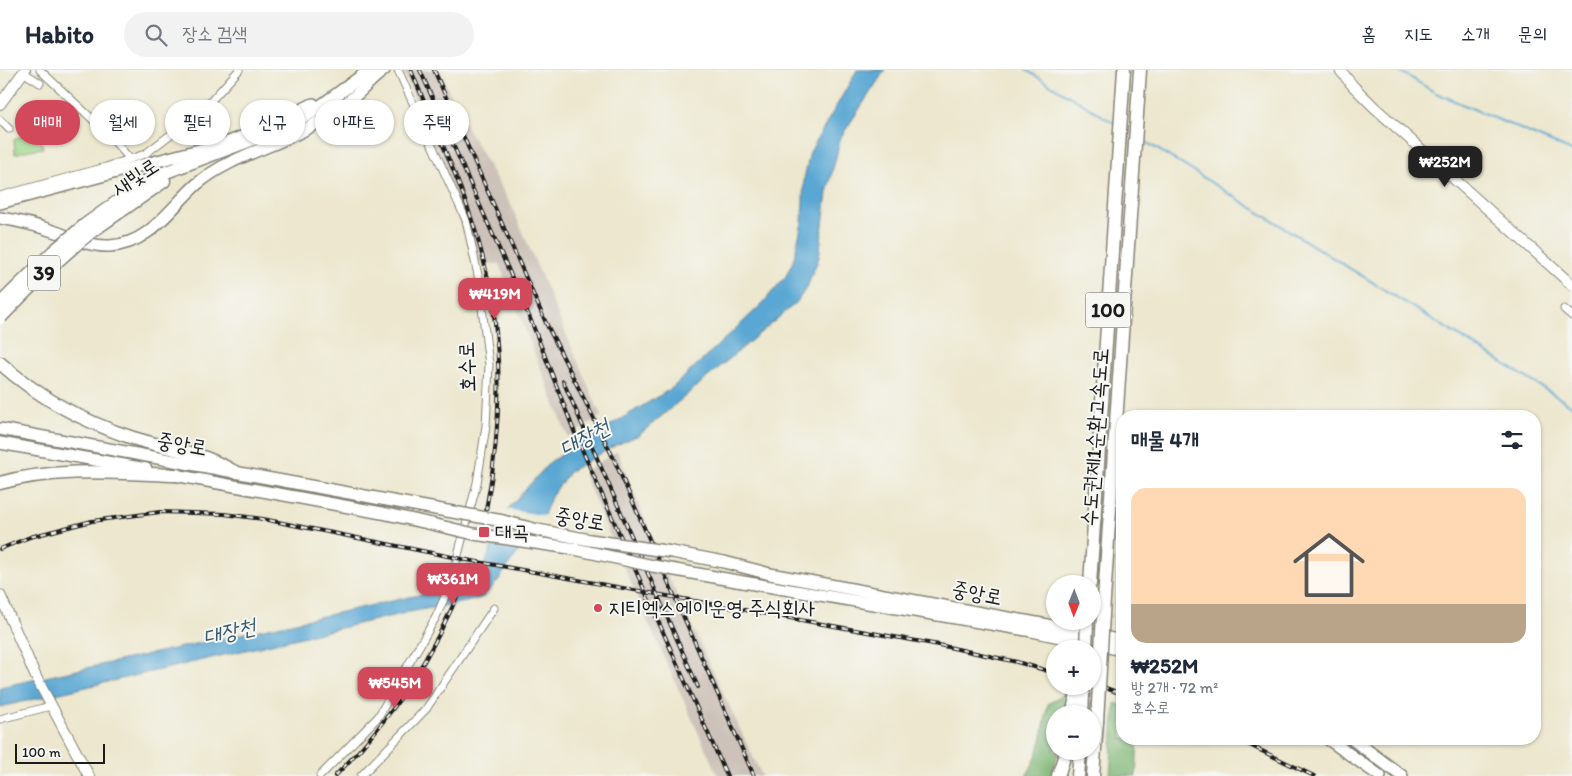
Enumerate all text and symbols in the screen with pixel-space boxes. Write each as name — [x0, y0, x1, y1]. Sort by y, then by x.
search box — [124, 12, 474, 57]
text: Habito — [25, 20, 94, 49]
icon: search — [142, 21, 170, 49]
text: 장소 검색 — [182, 22, 247, 45]
text: 홈 — [1362, 23, 1376, 45]
text: 지도 — [1404, 23, 1433, 45]
text: 소개 — [1461, 23, 1490, 45]
text: 문의 — [1518, 23, 1547, 45]
chip: 매매 — [15, 100, 80, 145]
chip: 월세 — [90, 100, 155, 145]
chip: 필터 — [165, 100, 230, 145]
chip: 신규 — [240, 100, 305, 145]
chip: 아파트 — [315, 100, 394, 145]
chip: 주택 — [404, 100, 469, 145]
pin: ₩252M — [1410, 146, 1480, 188]
street label: 새빛로 — [107, 152, 163, 201]
text: ₩252M — [1419, 152, 1471, 171]
road number: 39 — [28, 256, 60, 290]
pin: ₩419M — [460, 278, 530, 320]
text: ₩419M — [469, 284, 521, 303]
road number: 100 — [1086, 292, 1130, 328]
street label: 호수로 — [453, 341, 480, 393]
street label: 수도권제1순환고속도로 — [1076, 347, 1113, 527]
water label: 대장천 — [554, 412, 616, 462]
icon: filters — [1498, 426, 1526, 454]
street label: 중앙로 — [155, 427, 209, 460]
text: 매물 4개 — [1131, 427, 1199, 452]
street label: 중앙로 — [553, 502, 607, 535]
place label: 대곡 — [495, 519, 529, 544]
icon: home — [1284, 520, 1374, 610]
marker: 대곡 — [477, 525, 491, 539]
pin: ₩361M — [418, 562, 488, 605]
text: ₩361M — [428, 569, 478, 588]
street label: 중앙로 — [950, 575, 1004, 610]
north arrow — [1046, 575, 1101, 630]
map controls — [1046, 575, 1101, 760]
place label: 지티엑스에이운영 주식회사 — [608, 595, 816, 620]
marker: 지티엑스에이운영 주식회사 — [592, 602, 604, 614]
water label: 대장천 — [200, 612, 260, 651]
button: + — [1046, 640, 1101, 695]
text: ₩252M — [1131, 653, 1199, 678]
pin: ₩545M — [360, 666, 430, 709]
text: ₩545M — [369, 673, 421, 692]
text: 방 2개 · 72 m² — [1131, 678, 1218, 697]
text: 호수로 — [1131, 698, 1170, 717]
button: − — [1046, 705, 1101, 760]
scale bar — [15, 741, 105, 764]
text: 100 m — [22, 744, 61, 761]

